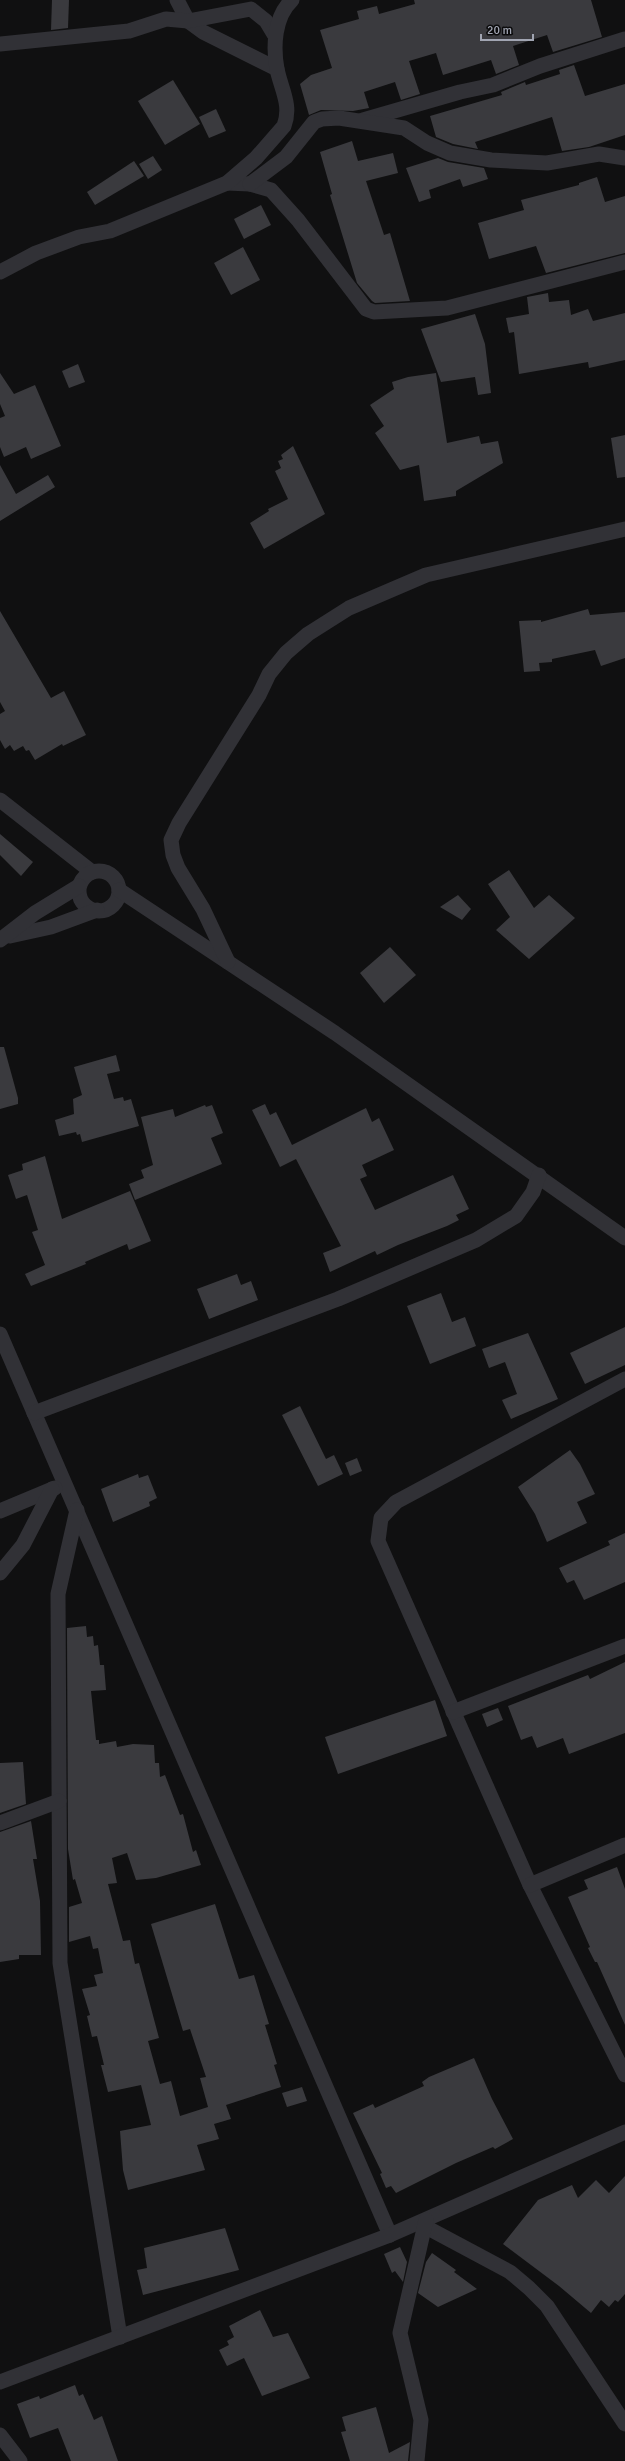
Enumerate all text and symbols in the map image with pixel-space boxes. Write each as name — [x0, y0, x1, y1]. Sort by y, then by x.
scale bar — [481, 16, 533, 42]
text: 20 m — [487, 23, 512, 38]

